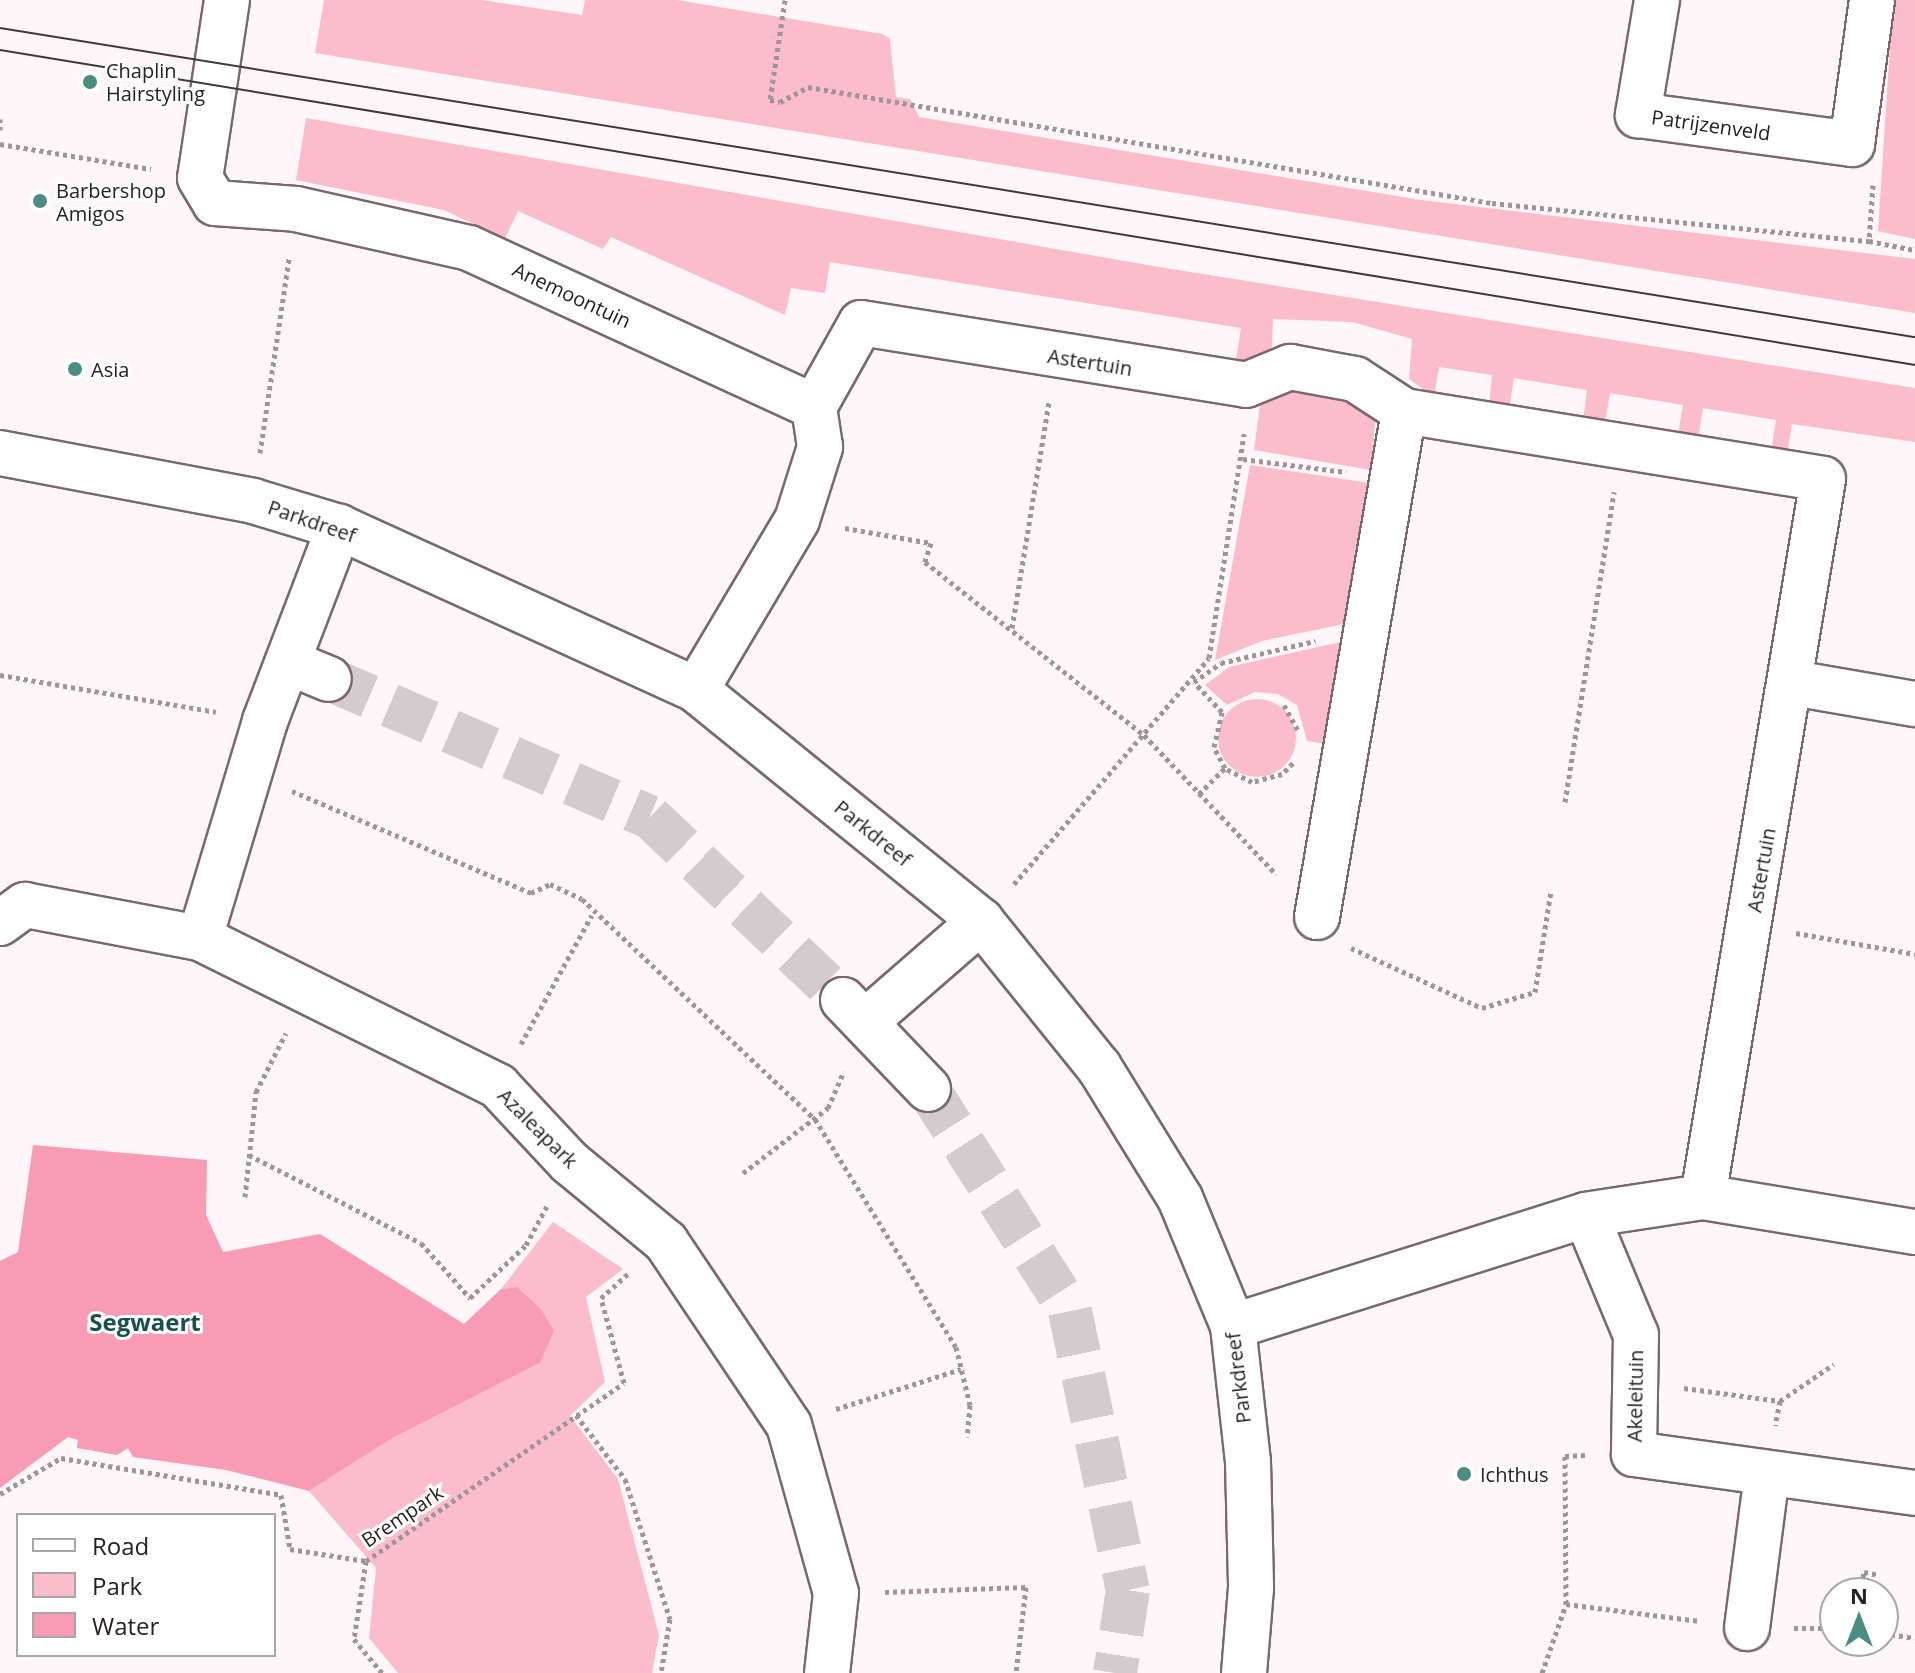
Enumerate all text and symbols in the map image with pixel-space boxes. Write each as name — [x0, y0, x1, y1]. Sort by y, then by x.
place label: Chaplin Hairstyling — [106, 58, 205, 105]
marker: Chaplin Hairstyling — [81, 73, 99, 91]
street label: Patrijzenveld — [1650, 105, 1772, 145]
place label: Barbershop Amigos — [56, 178, 166, 225]
marker: Barbershop Amigos — [31, 192, 49, 210]
street label: Anemoontuin — [509, 257, 635, 333]
street label: Astertuin — [1046, 343, 1134, 381]
place label: Asia — [91, 357, 129, 381]
marker: Asia — [66, 360, 84, 378]
street label: Parkdreef — [265, 495, 359, 547]
street label: Parkdreef — [830, 795, 916, 871]
street label: Astertuin — [1742, 826, 1780, 914]
street label: Azaleapark — [493, 1083, 583, 1173]
district label: Segwaert — [89, 1308, 201, 1336]
street label: Parkdreef — [1221, 1331, 1255, 1425]
street label: Akeleituin — [1622, 1350, 1648, 1442]
place label: Ichthus — [1480, 1462, 1549, 1486]
marker: Ichthus — [1455, 1465, 1473, 1483]
street label: Brempark — [357, 1480, 447, 1552]
legend — [16, 1513, 276, 1657]
text: Road — [92, 1529, 149, 1562]
text: Park — [92, 1569, 142, 1602]
north arrow — [1819, 1577, 1899, 1657]
text: N — [1850, 1580, 1868, 1610]
text: Water — [92, 1609, 159, 1642]

